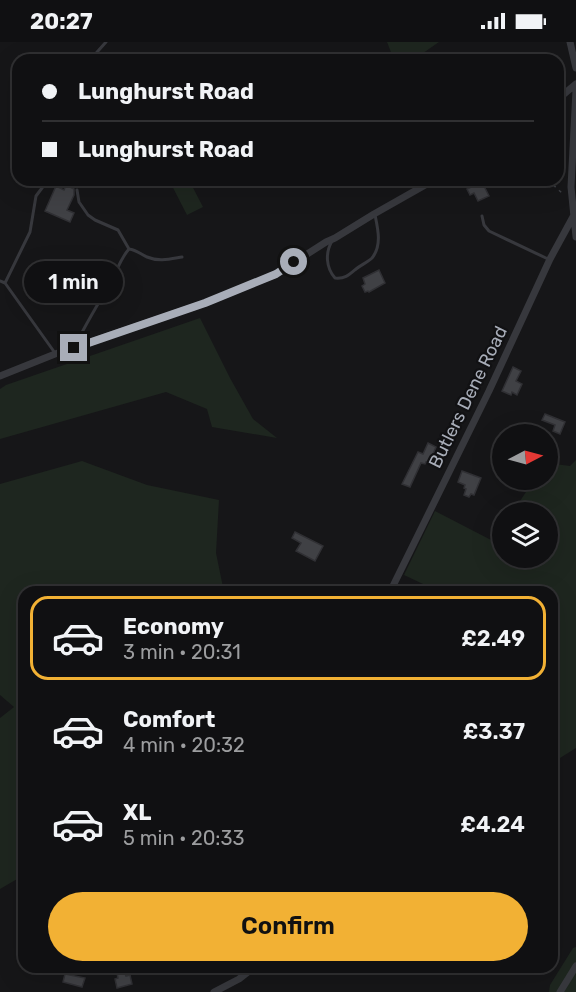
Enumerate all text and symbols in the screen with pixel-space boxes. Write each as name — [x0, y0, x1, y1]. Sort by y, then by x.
text: 20:27 — [30, 8, 93, 35]
text: Lunghurst Road — [78, 78, 254, 105]
text: Lunghurst Road — [78, 136, 254, 163]
route start — [280, 248, 307, 275]
callout: 1 min — [25, 261, 124, 303]
text: 1 min — [48, 270, 99, 294]
street label: Butlers Dene Road — [424, 322, 512, 472]
route end — [60, 334, 87, 361]
north arrow — [492, 424, 558, 490]
map controls — [492, 424, 558, 568]
button: layers — [492, 502, 558, 568]
icon: car — [51, 611, 105, 665]
text: Economy — [123, 613, 224, 640]
text: £2.49 — [461, 625, 525, 652]
text: 3 min · 20:31 — [123, 640, 241, 664]
icon: car — [51, 704, 105, 758]
text: Comfort — [123, 706, 215, 733]
text: £3.37 — [463, 718, 525, 745]
text: 4 min · 20:32 — [123, 733, 245, 757]
icon: car — [51, 797, 105, 851]
text: XL — [123, 799, 151, 826]
text: £4.24 — [460, 811, 525, 838]
text: 5 min · 20:33 — [123, 826, 245, 850]
button: Confirm — [48, 892, 528, 961]

